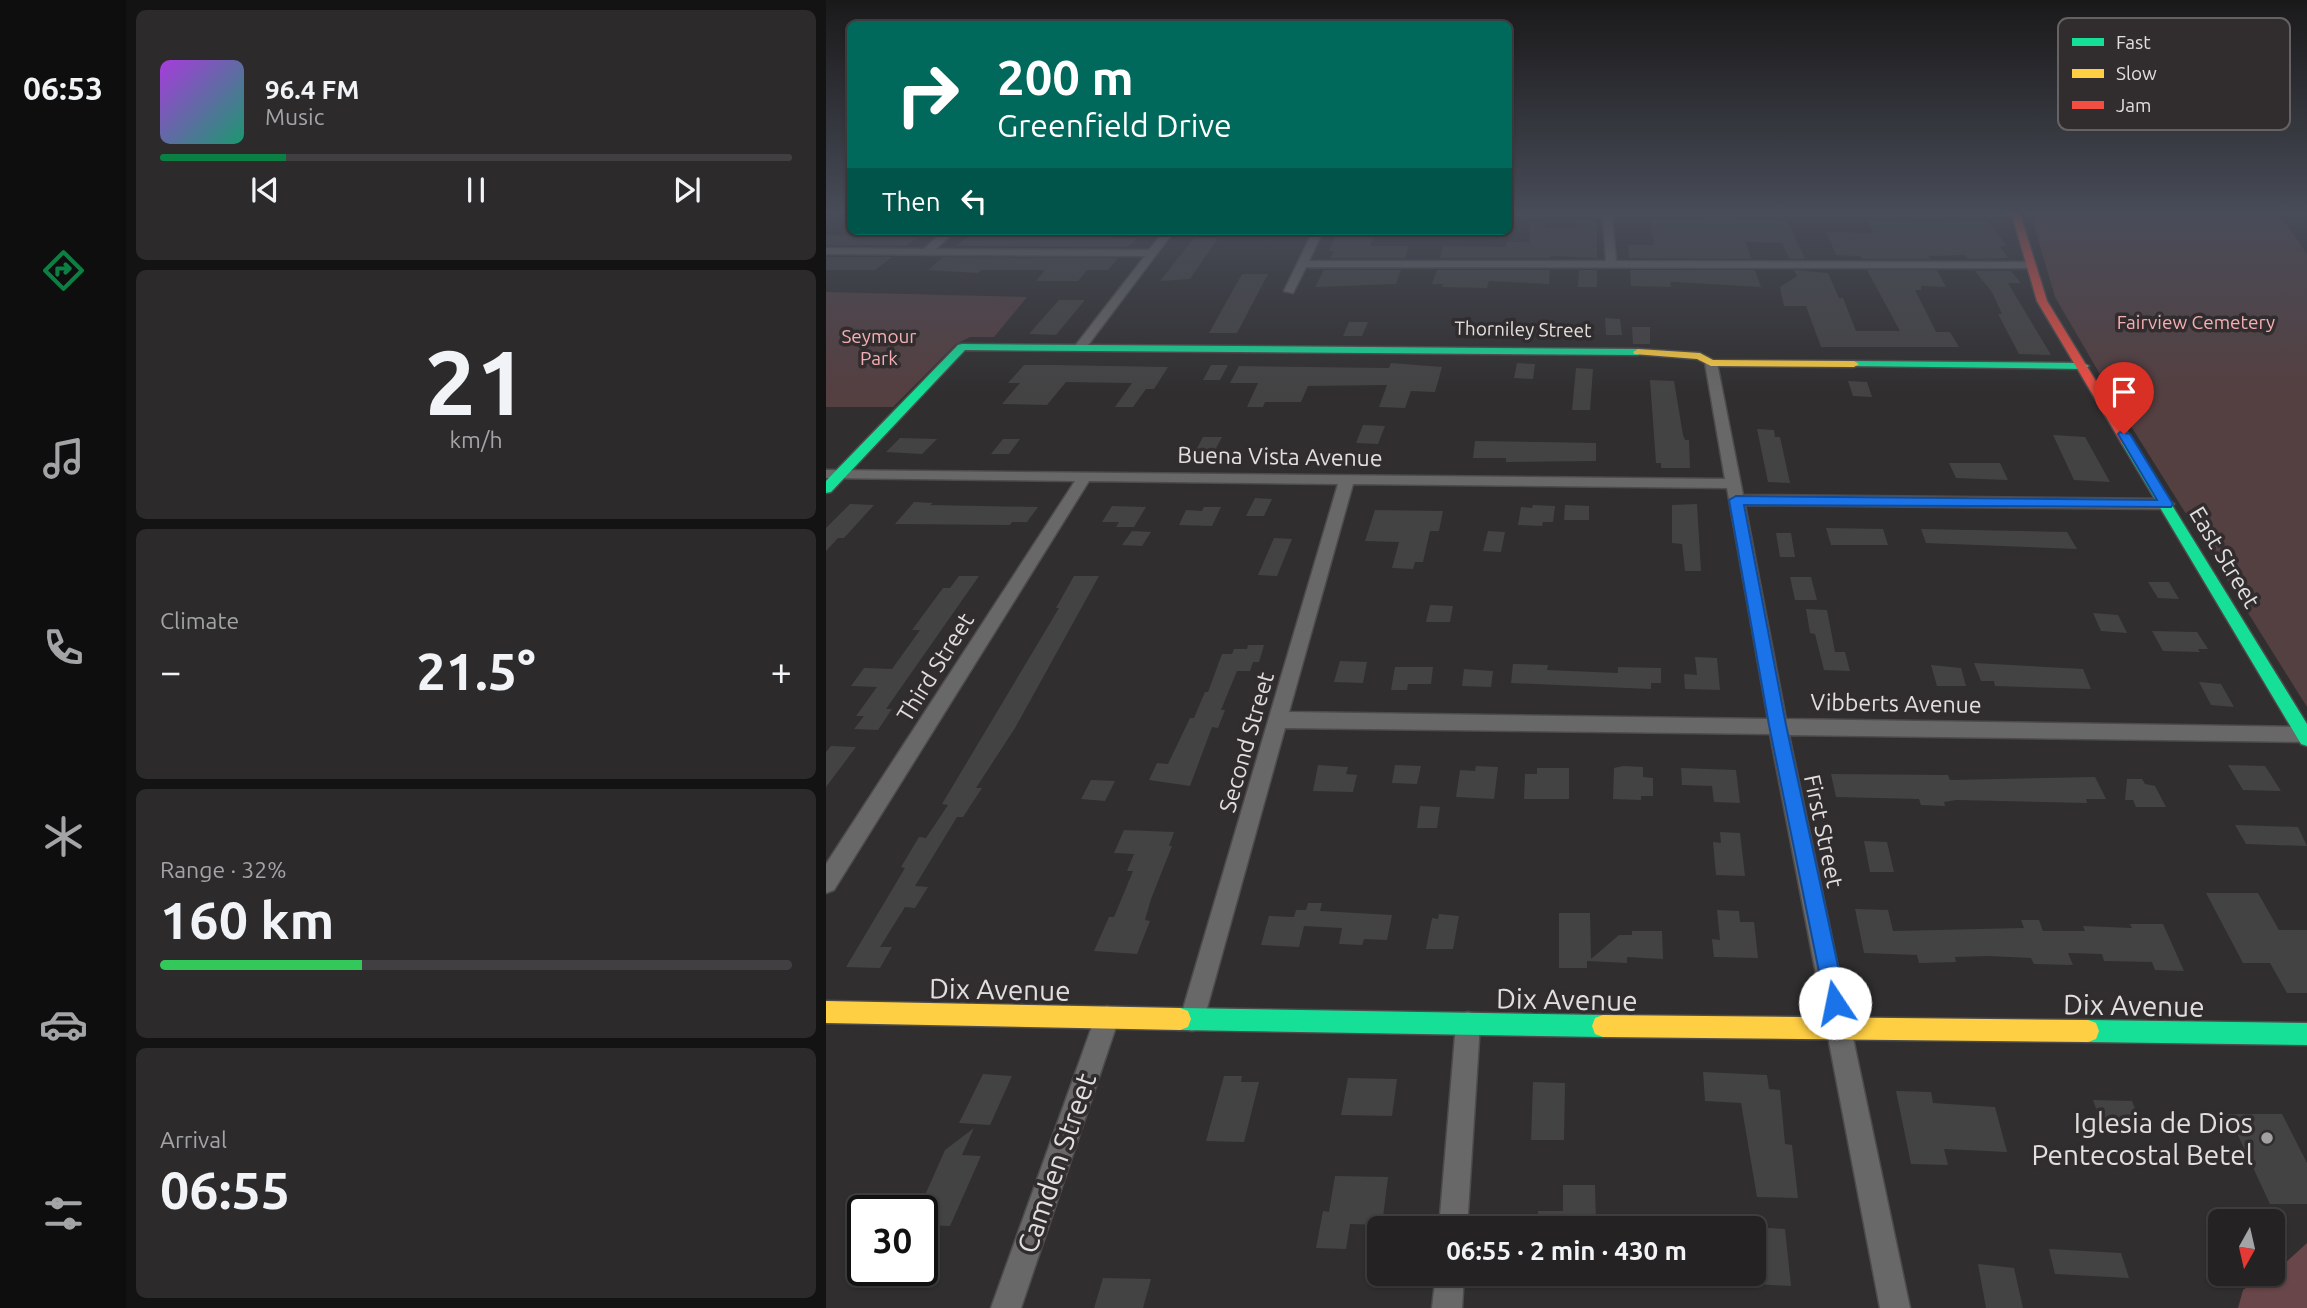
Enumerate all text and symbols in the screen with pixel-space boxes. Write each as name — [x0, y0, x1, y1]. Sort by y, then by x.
legend — [2058, 18, 2290, 130]
text: Fast — [2116, 31, 2151, 53]
icon: right — [882, 49, 973, 140]
text: 200 m — [997, 49, 1134, 104]
text: Slow — [2116, 62, 2157, 84]
text: 06:53 — [23, 70, 103, 106]
text: 96.4 FM — [265, 75, 359, 104]
text: Jam — [2116, 94, 2152, 116]
text: Music — [265, 104, 324, 129]
text: Greenfield Drive — [997, 107, 1232, 143]
icon: previous — [246, 171, 284, 209]
icon: pause — [457, 171, 495, 209]
icon: next — [668, 171, 706, 209]
icon: left — [955, 182, 993, 220]
text: Then — [882, 187, 941, 216]
icon: directions — [39, 246, 88, 295]
park label: Fairview Cemetery — [2117, 311, 2275, 333]
street label: Thorniley Street — [1454, 317, 1592, 341]
park label: Seymour Park — [841, 325, 917, 369]
text: 21 — [425, 330, 527, 432]
pin — [2094, 362, 2154, 434]
icon: arrive — [2105, 373, 2143, 411]
text: km/h — [449, 427, 503, 452]
icon: music — [39, 434, 88, 483]
street label: Buena Vista Avenue — [1177, 442, 1383, 470]
street label: East Street — [2185, 502, 2265, 612]
text: Climate — [160, 608, 239, 633]
street label: Third Street — [892, 608, 978, 726]
icon: phone — [39, 623, 88, 672]
text: 21.5° — [416, 642, 536, 700]
text: − — [160, 650, 181, 692]
text: + — [771, 650, 792, 692]
street label: Second Street — [1214, 669, 1278, 815]
street label: Vibberts Avenue — [1810, 689, 1982, 717]
street label: First Street — [1800, 772, 1848, 890]
icon: climate — [39, 812, 88, 861]
text: Range · 32% — [160, 857, 287, 882]
text: 160 km — [160, 891, 334, 949]
position arrow — [1798, 966, 1872, 1040]
street label: Dix Avenue — [929, 972, 1071, 1006]
street label: Dix Avenue — [1496, 982, 1638, 1016]
street label: Dix Avenue — [2063, 988, 2205, 1022]
icon: car — [39, 1000, 88, 1049]
street label: Camden Street — [1011, 1069, 1101, 1257]
place label: Iglesia de Dios Pentecostal Betel — [2031, 1107, 2253, 1170]
text: Arrival — [160, 1127, 227, 1152]
marker: Iglesia de Dios Pentecostal Betel — [2259, 1130, 2275, 1146]
text: 06:55 — [160, 1161, 290, 1219]
icon: filters — [39, 1189, 88, 1238]
speed limit sign: 30 — [847, 1195, 938, 1286]
north arrow — [2208, 1209, 2286, 1286]
map controls — [2208, 1209, 2285, 1286]
text: 06:55 · 2 min · 430 m — [1446, 1236, 1687, 1265]

